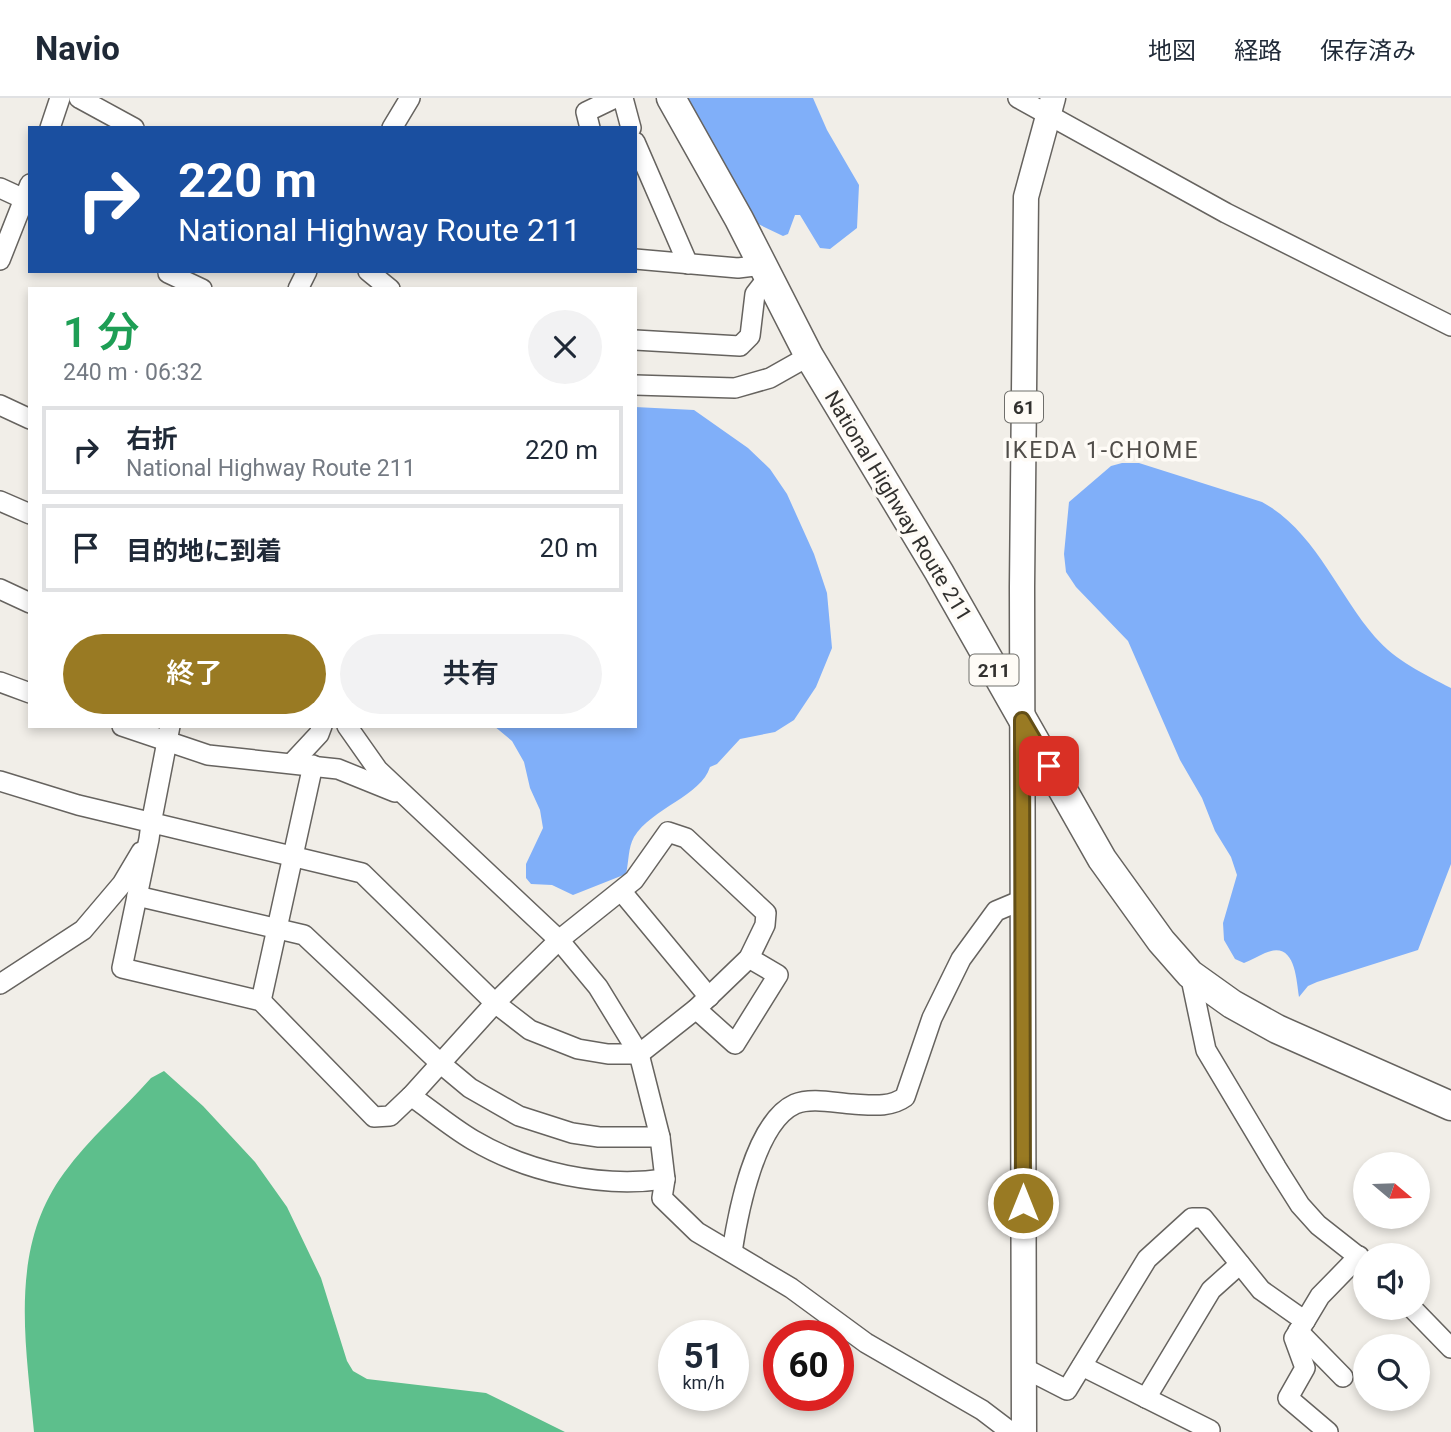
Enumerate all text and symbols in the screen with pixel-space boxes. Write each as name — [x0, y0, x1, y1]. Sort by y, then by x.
text: Navio — [35, 29, 120, 68]
text: 地図 — [1148, 37, 1196, 65]
text: 経路 — [1234, 37, 1282, 65]
text: 保存済み — [1320, 37, 1416, 65]
text: 220 m — [178, 152, 317, 209]
icon: right — [63, 154, 154, 245]
text: National Highway Route 211 — [178, 211, 581, 249]
text: 1 分 — [63, 308, 139, 357]
button: close — [528, 310, 602, 384]
text: 240 m · 06:32 — [63, 359, 202, 386]
street label: National Highway Route 211 — [820, 386, 976, 626]
road number: 61 — [1005, 392, 1043, 422]
text: 右折 — [126, 424, 178, 454]
icon: right — [67, 431, 105, 469]
text: 220 m — [525, 435, 598, 465]
district label: IKEDA 1-CHOME — [1005, 437, 1199, 464]
text: National Highway Route 211 — [126, 455, 416, 482]
icon: arrive — [67, 529, 105, 567]
text: 20 m — [540, 533, 598, 563]
text: 目的地に到着 — [126, 536, 282, 566]
button: 終了 — [63, 634, 326, 714]
button: 共有 — [340, 634, 602, 714]
road number: 211 — [970, 654, 1018, 685]
pin — [1019, 736, 1079, 796]
icon: arrive — [1030, 747, 1068, 785]
north arrow — [1353, 1152, 1430, 1228]
map controls — [1353, 1152, 1430, 1411]
position arrow — [986, 1166, 1060, 1240]
button: sound — [1353, 1243, 1430, 1320]
speed limit sign: 60 — [763, 1320, 854, 1411]
button: search — [1353, 1334, 1430, 1411]
text: 51 — [683, 1336, 724, 1377]
text: km/h — [682, 1372, 725, 1393]

